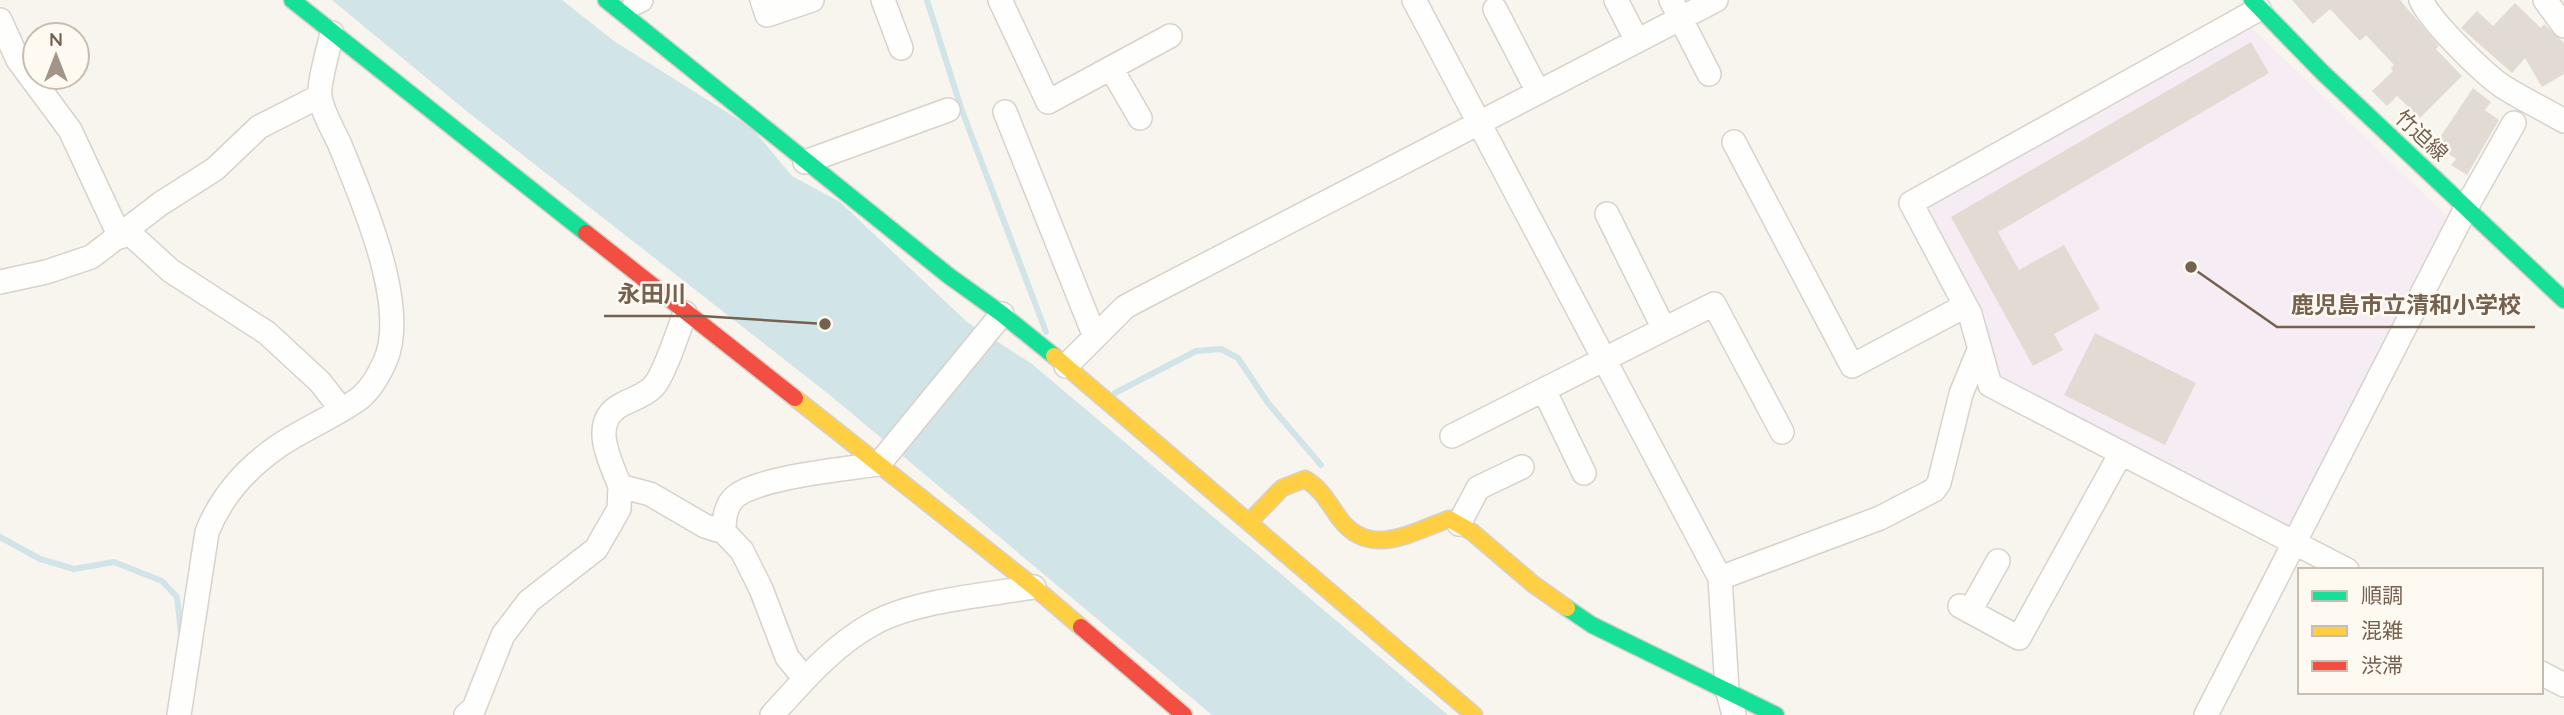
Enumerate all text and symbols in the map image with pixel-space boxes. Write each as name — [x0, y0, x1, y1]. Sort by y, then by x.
north arrow — [21, 21, 91, 91]
text: N — [49, 27, 63, 51]
street label: 竹迫線 — [2390, 104, 2454, 166]
callout: 永田川 — [604, 272, 701, 316]
text: 永田川 — [618, 279, 687, 308]
callout: 鹿児島市立清和小学校 — [2277, 283, 2535, 327]
text: 鹿児島市立清和小学校 — [2291, 290, 2521, 319]
legend — [2298, 568, 2543, 694]
text: 順調 — [2361, 582, 2403, 608]
text: 混雑 — [2361, 617, 2403, 643]
text: 渋滞 — [2361, 652, 2403, 678]

